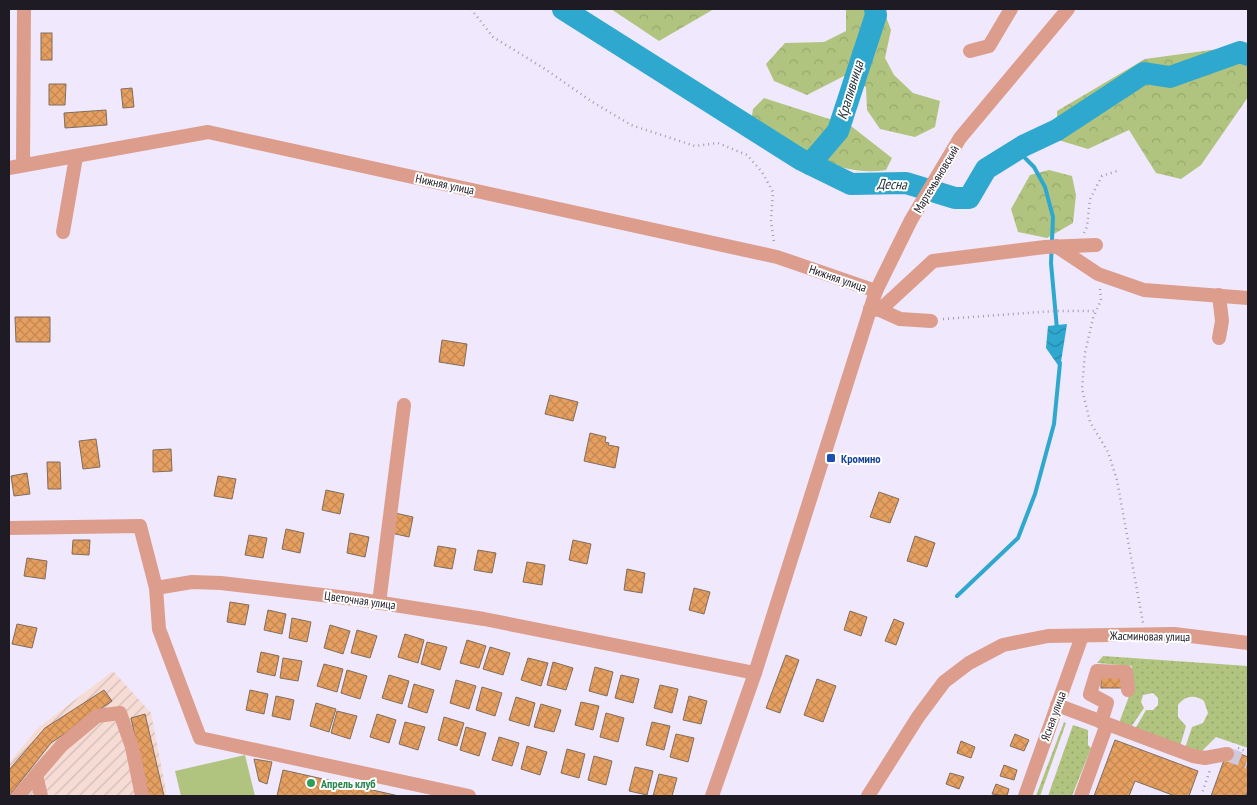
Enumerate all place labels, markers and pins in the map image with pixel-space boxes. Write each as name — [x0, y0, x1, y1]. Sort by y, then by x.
place label: Кромино — [841, 451, 881, 466]
marker: Кромино — [825, 452, 837, 464]
place label: Апрель клуб — [320, 776, 376, 791]
marker: Апрель клуб — [305, 777, 317, 789]

